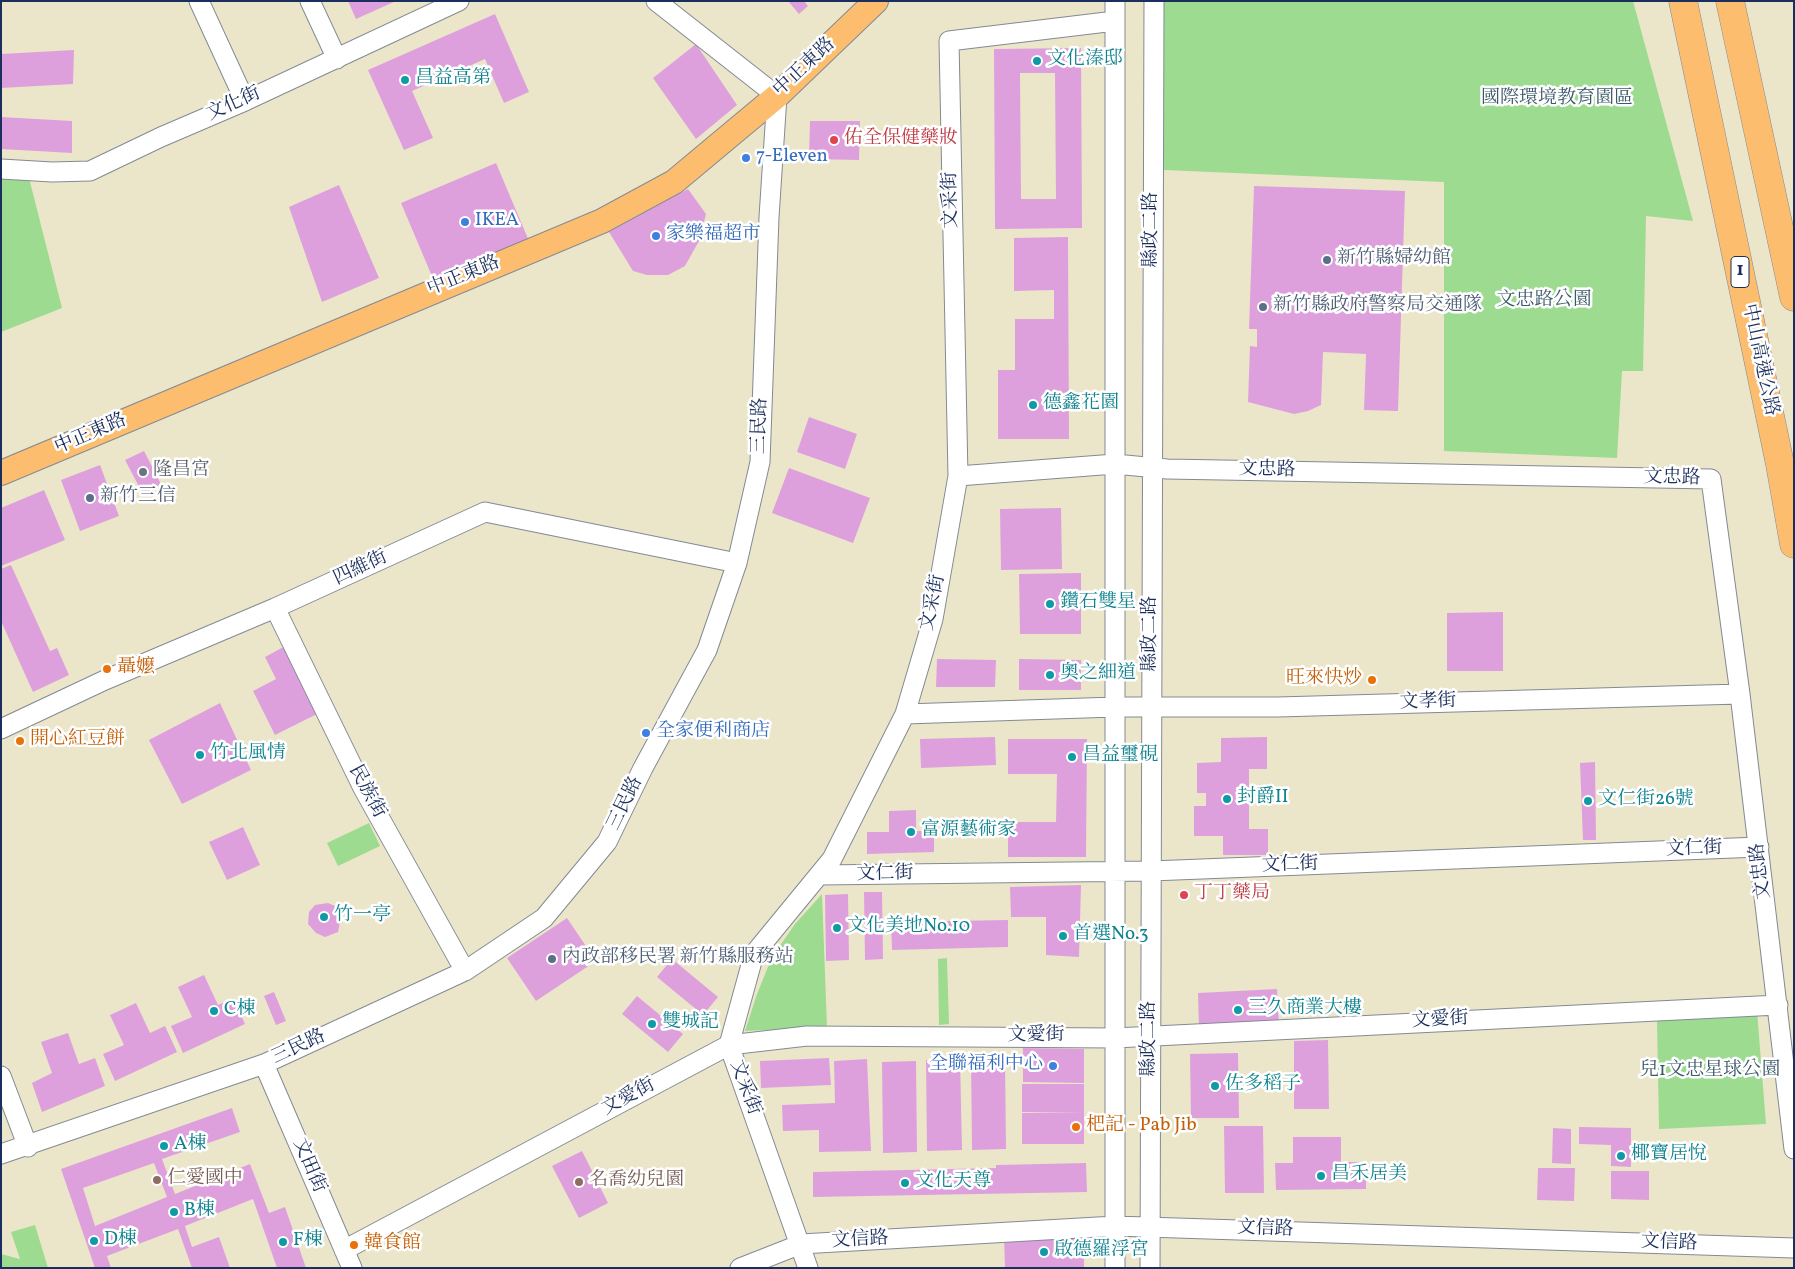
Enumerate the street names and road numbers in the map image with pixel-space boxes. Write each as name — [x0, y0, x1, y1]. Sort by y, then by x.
street label: 中正東路 — [769, 34, 841, 102]
street label: 文化街 — [203, 83, 265, 127]
street label: 文采街 — [940, 171, 964, 229]
street label: 縣政二路 — [1142, 192, 1164, 268]
street label: 中正東路 — [424, 252, 504, 302]
road number: 1 — [1731, 256, 1749, 288]
street label: 中山高速公路 — [1736, 302, 1782, 418]
street label: 三民路 — [749, 397, 773, 455]
street label: 中正東路 — [52, 410, 130, 460]
street label: 文忠路 — [1238, 459, 1296, 483]
street label: 文忠路 — [1643, 467, 1701, 491]
street label: 四維街 — [330, 547, 392, 591]
street label: 文采街 — [917, 573, 951, 633]
street label: 縣政二路 — [1141, 596, 1163, 672]
street label: 文孝街 — [1399, 691, 1457, 715]
street label: 民族街 — [343, 761, 389, 823]
street label: 三民路 — [603, 773, 649, 835]
street label: 文仁街 — [1665, 838, 1723, 862]
street label: 文忠路 — [1747, 841, 1777, 901]
street label: 文仁街 — [1261, 854, 1319, 878]
street label: 文仁街 — [856, 863, 914, 887]
street label: 縣政二路 — [1140, 1001, 1162, 1077]
street label: 文愛街 — [1411, 1008, 1469, 1034]
street label: 三民路 — [268, 1026, 330, 1070]
street label: 文愛街 — [1008, 1026, 1064, 1048]
street label: 文采街 — [724, 1057, 764, 1119]
street label: 文愛街 — [598, 1075, 660, 1121]
street label: 文田街 — [286, 1135, 330, 1197]
street label: 文信路 — [1236, 1218, 1294, 1242]
street label: 文信路 — [831, 1228, 889, 1254]
street label: 文信路 — [1640, 1232, 1698, 1256]

